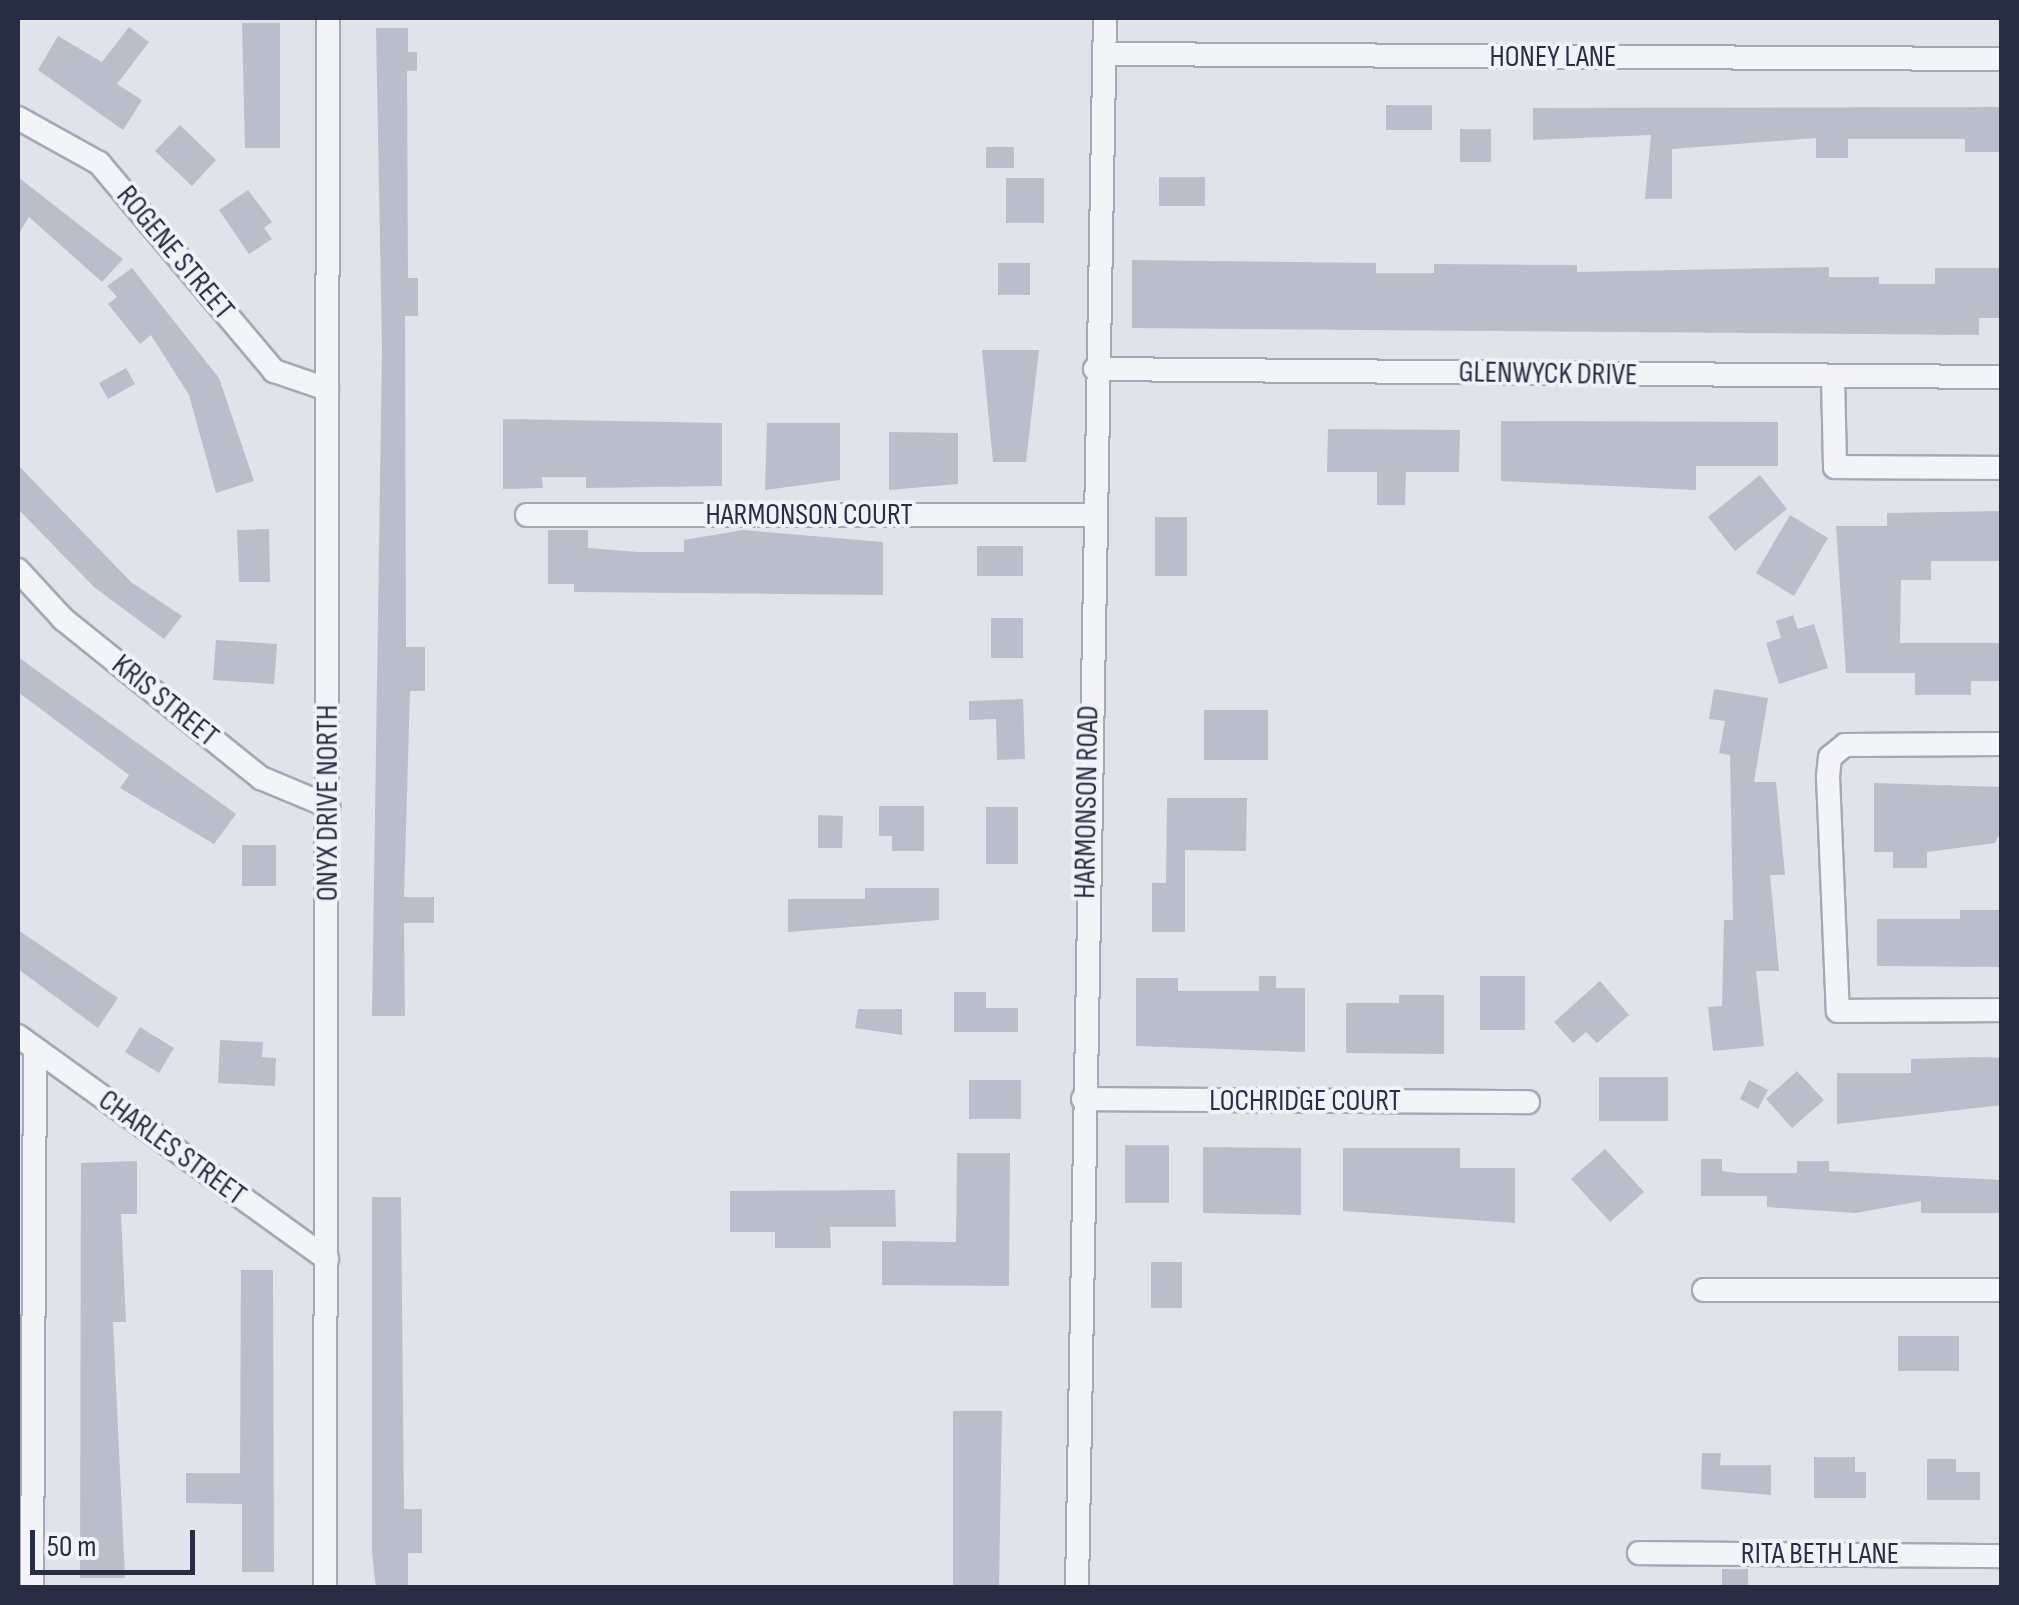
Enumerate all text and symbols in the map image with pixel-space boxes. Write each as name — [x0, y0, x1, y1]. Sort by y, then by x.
street label: HONEY LANE — [1490, 39, 1616, 75]
street label: ROGENE STREET — [109, 179, 241, 327]
street label: GLENWYCK DRIVE — [1458, 354, 1638, 394]
street label: HARMONSON COURT — [705, 497, 913, 533]
street label: KRIS STREET — [105, 647, 225, 755]
street label: ONYX DRIVE NORTH — [310, 705, 346, 901]
street label: HARMONSON ROAD — [1067, 705, 1107, 899]
street label: CHARLES STREET — [91, 1083, 253, 1213]
street label: LOCHRIDGE COURT — [1209, 1083, 1401, 1119]
scale bar — [35, 1510, 200, 1572]
text: 50 m — [47, 1529, 96, 1565]
street label: RITA BETH LANE — [1741, 1536, 1899, 1572]

